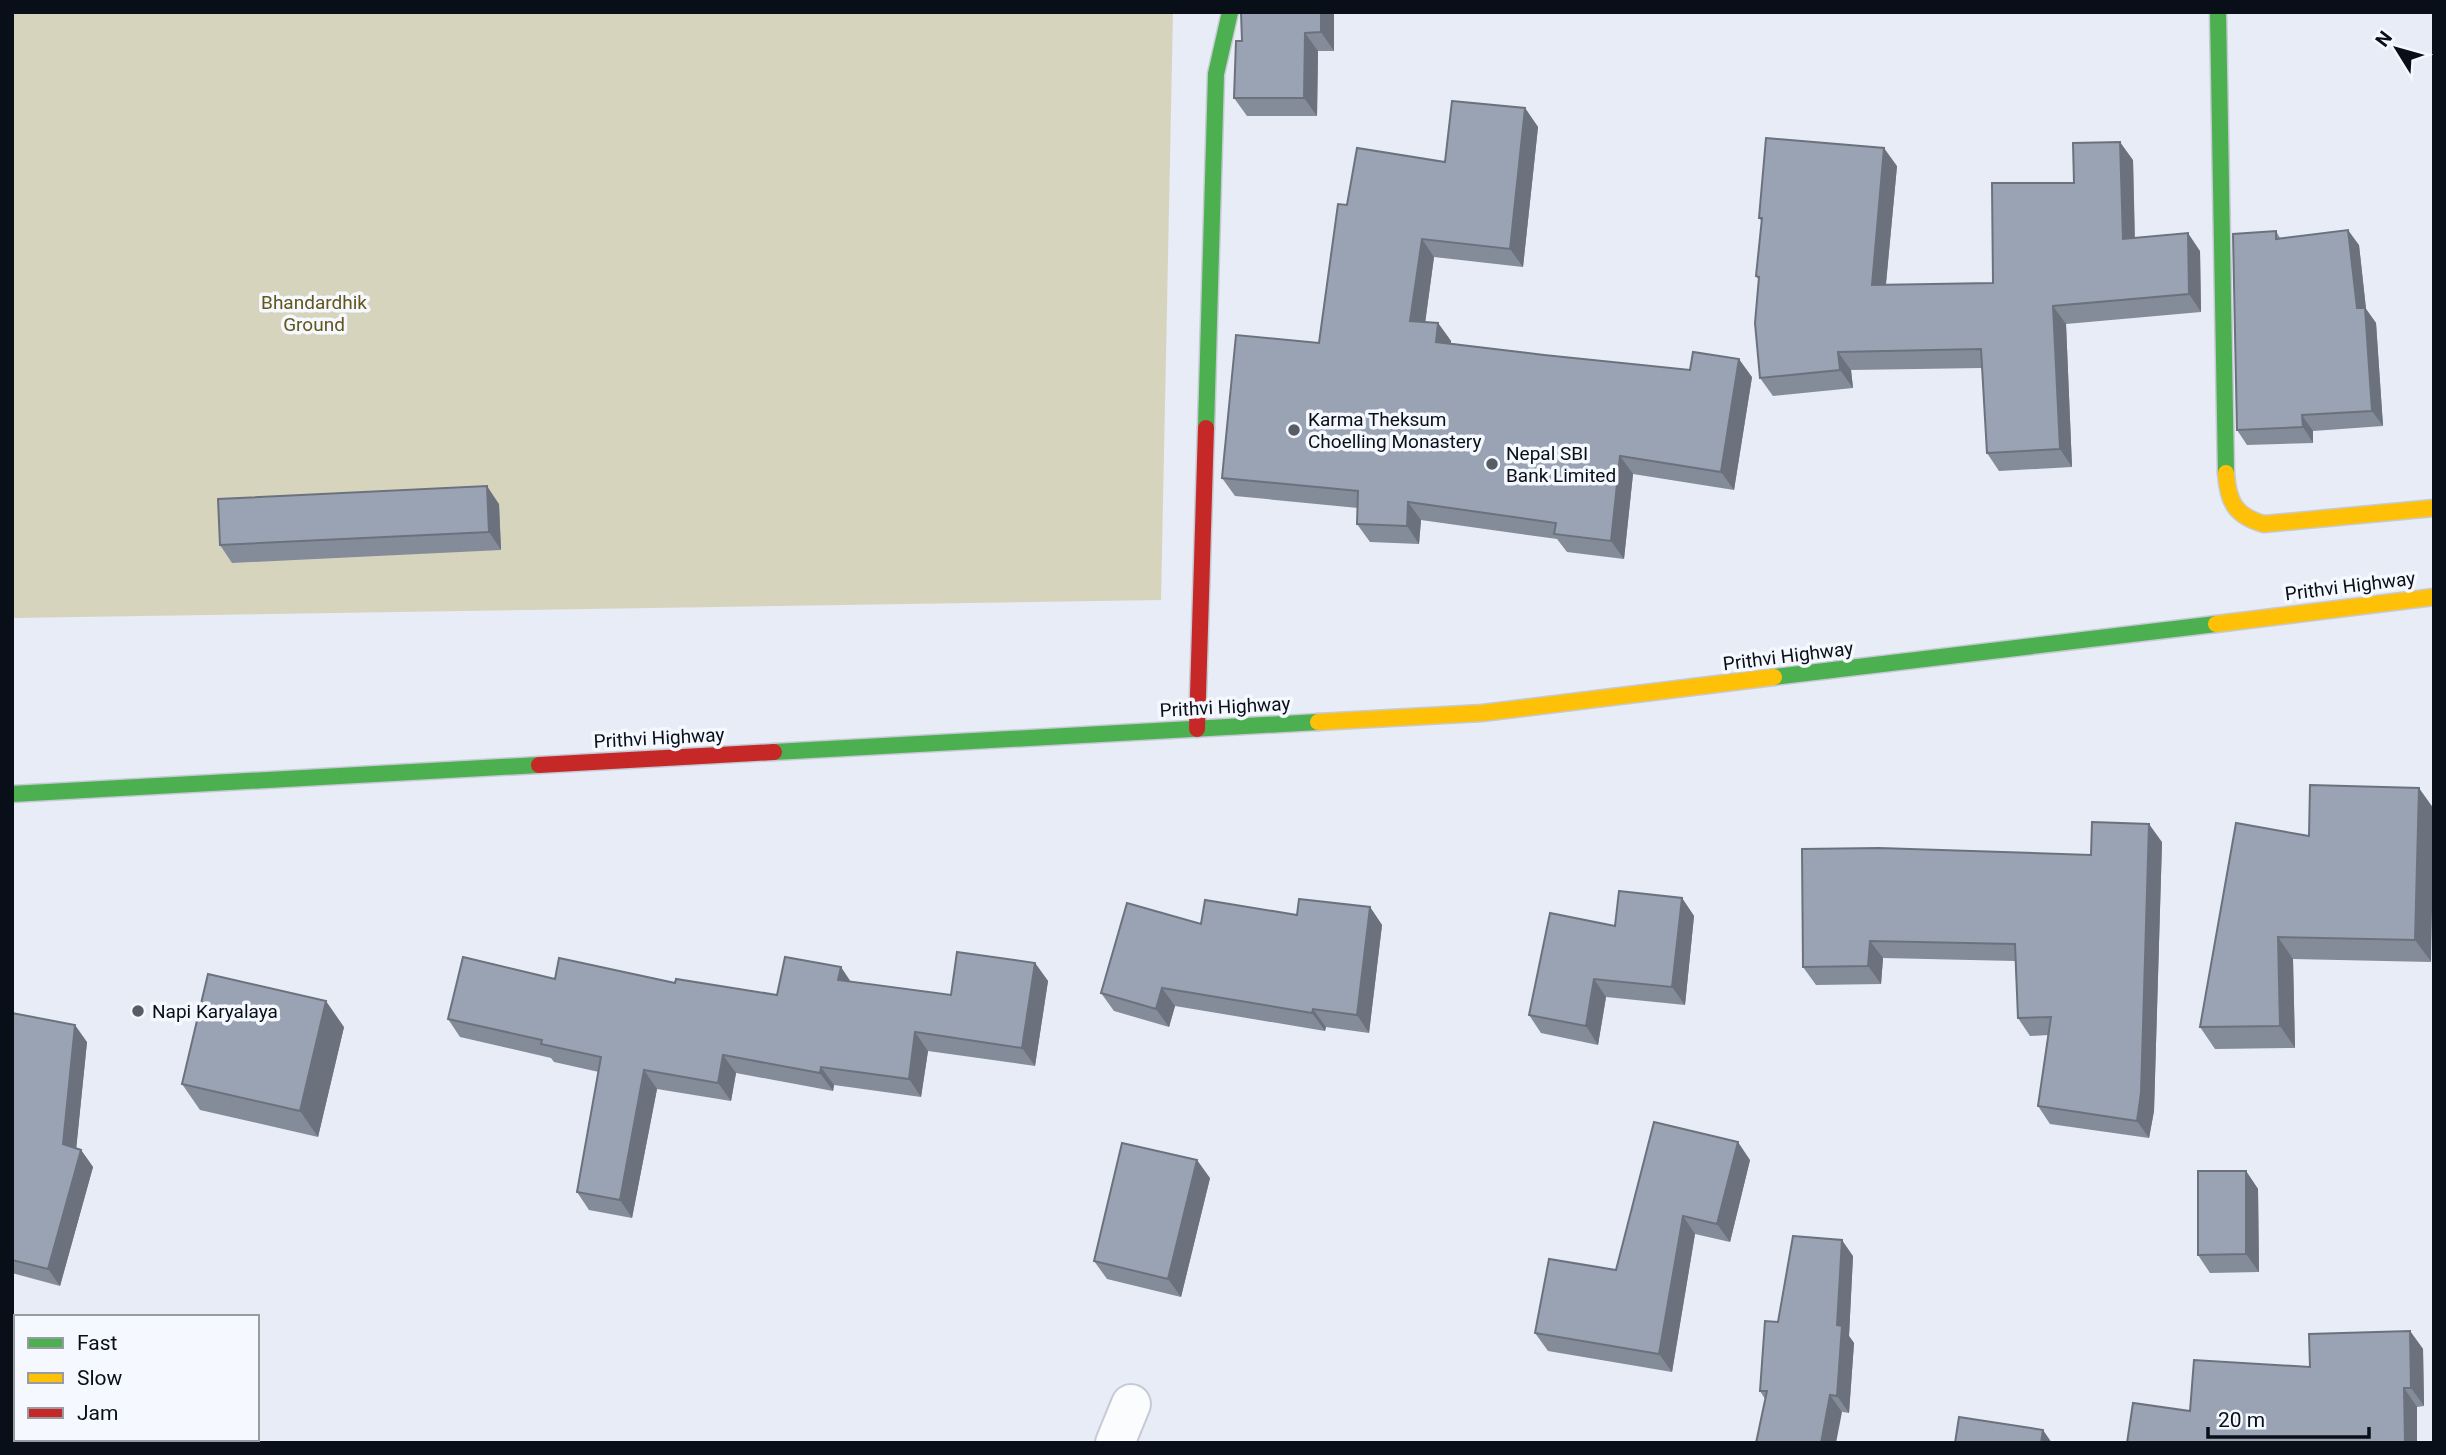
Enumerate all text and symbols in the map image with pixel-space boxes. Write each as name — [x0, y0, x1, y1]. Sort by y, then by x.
north arrow — [2362, 14, 2432, 84]
text: N — [2371, 27, 2397, 51]
park label: Bhandardhik Ground — [261, 291, 367, 336]
place label: Karma Theksum Choelling Monastery — [1308, 408, 1481, 453]
marker: Karma Theksum Choelling Monastery — [1286, 422, 1302, 438]
place label: Nepal SBI Bank Limited — [1506, 442, 1616, 487]
marker: Nepal SBI Bank Limited — [1484, 456, 1500, 472]
street label: Prithvi Highway — [2284, 567, 2416, 605]
street label: Prithvi Highway — [1722, 637, 1854, 675]
street label: Prithvi Highway — [1159, 692, 1291, 722]
street label: Prithvi Highway — [593, 723, 725, 753]
place label: Napi Karyalaya — [152, 1000, 278, 1023]
marker: Napi Karyalaya — [130, 1003, 146, 1019]
legend — [14, 1315, 259, 1441]
text: Fast — [77, 1331, 118, 1355]
text: Slow — [77, 1366, 123, 1390]
scale bar — [2208, 1396, 2369, 1440]
text: Jam — [77, 1401, 118, 1425]
text: 20 m — [2218, 1408, 2265, 1432]

